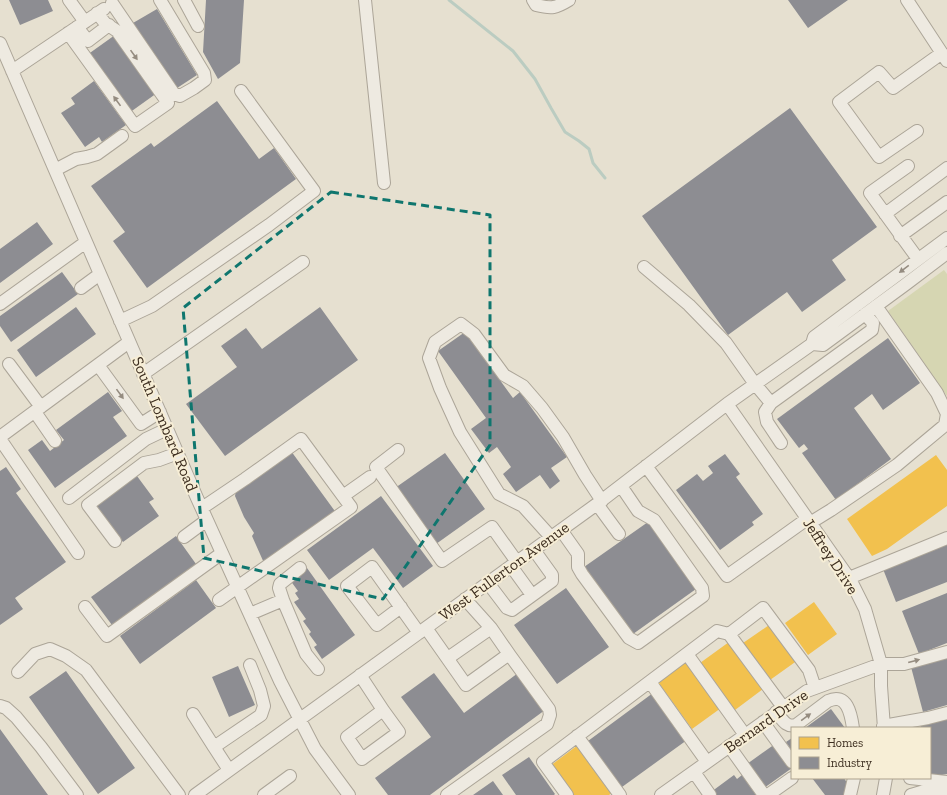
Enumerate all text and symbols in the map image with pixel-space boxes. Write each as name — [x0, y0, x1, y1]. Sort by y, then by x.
one-way arrow — [130, 50, 138, 60]
one-way arrow — [113, 96, 121, 106]
one-way arrow — [899, 265, 910, 274]
street label: South Lombard Road — [128, 354, 202, 494]
one-way arrow — [116, 389, 124, 400]
street label: Jeffrey Drive — [799, 514, 863, 598]
street label: West Fullerton Avenue — [435, 517, 573, 625]
one-way arrow — [908, 658, 920, 664]
street label: Bernard Drive — [721, 685, 811, 757]
one-way arrow — [801, 713, 812, 722]
legend — [791, 727, 931, 779]
text: Homes — [827, 736, 863, 750]
text: Industry — [827, 756, 873, 770]

